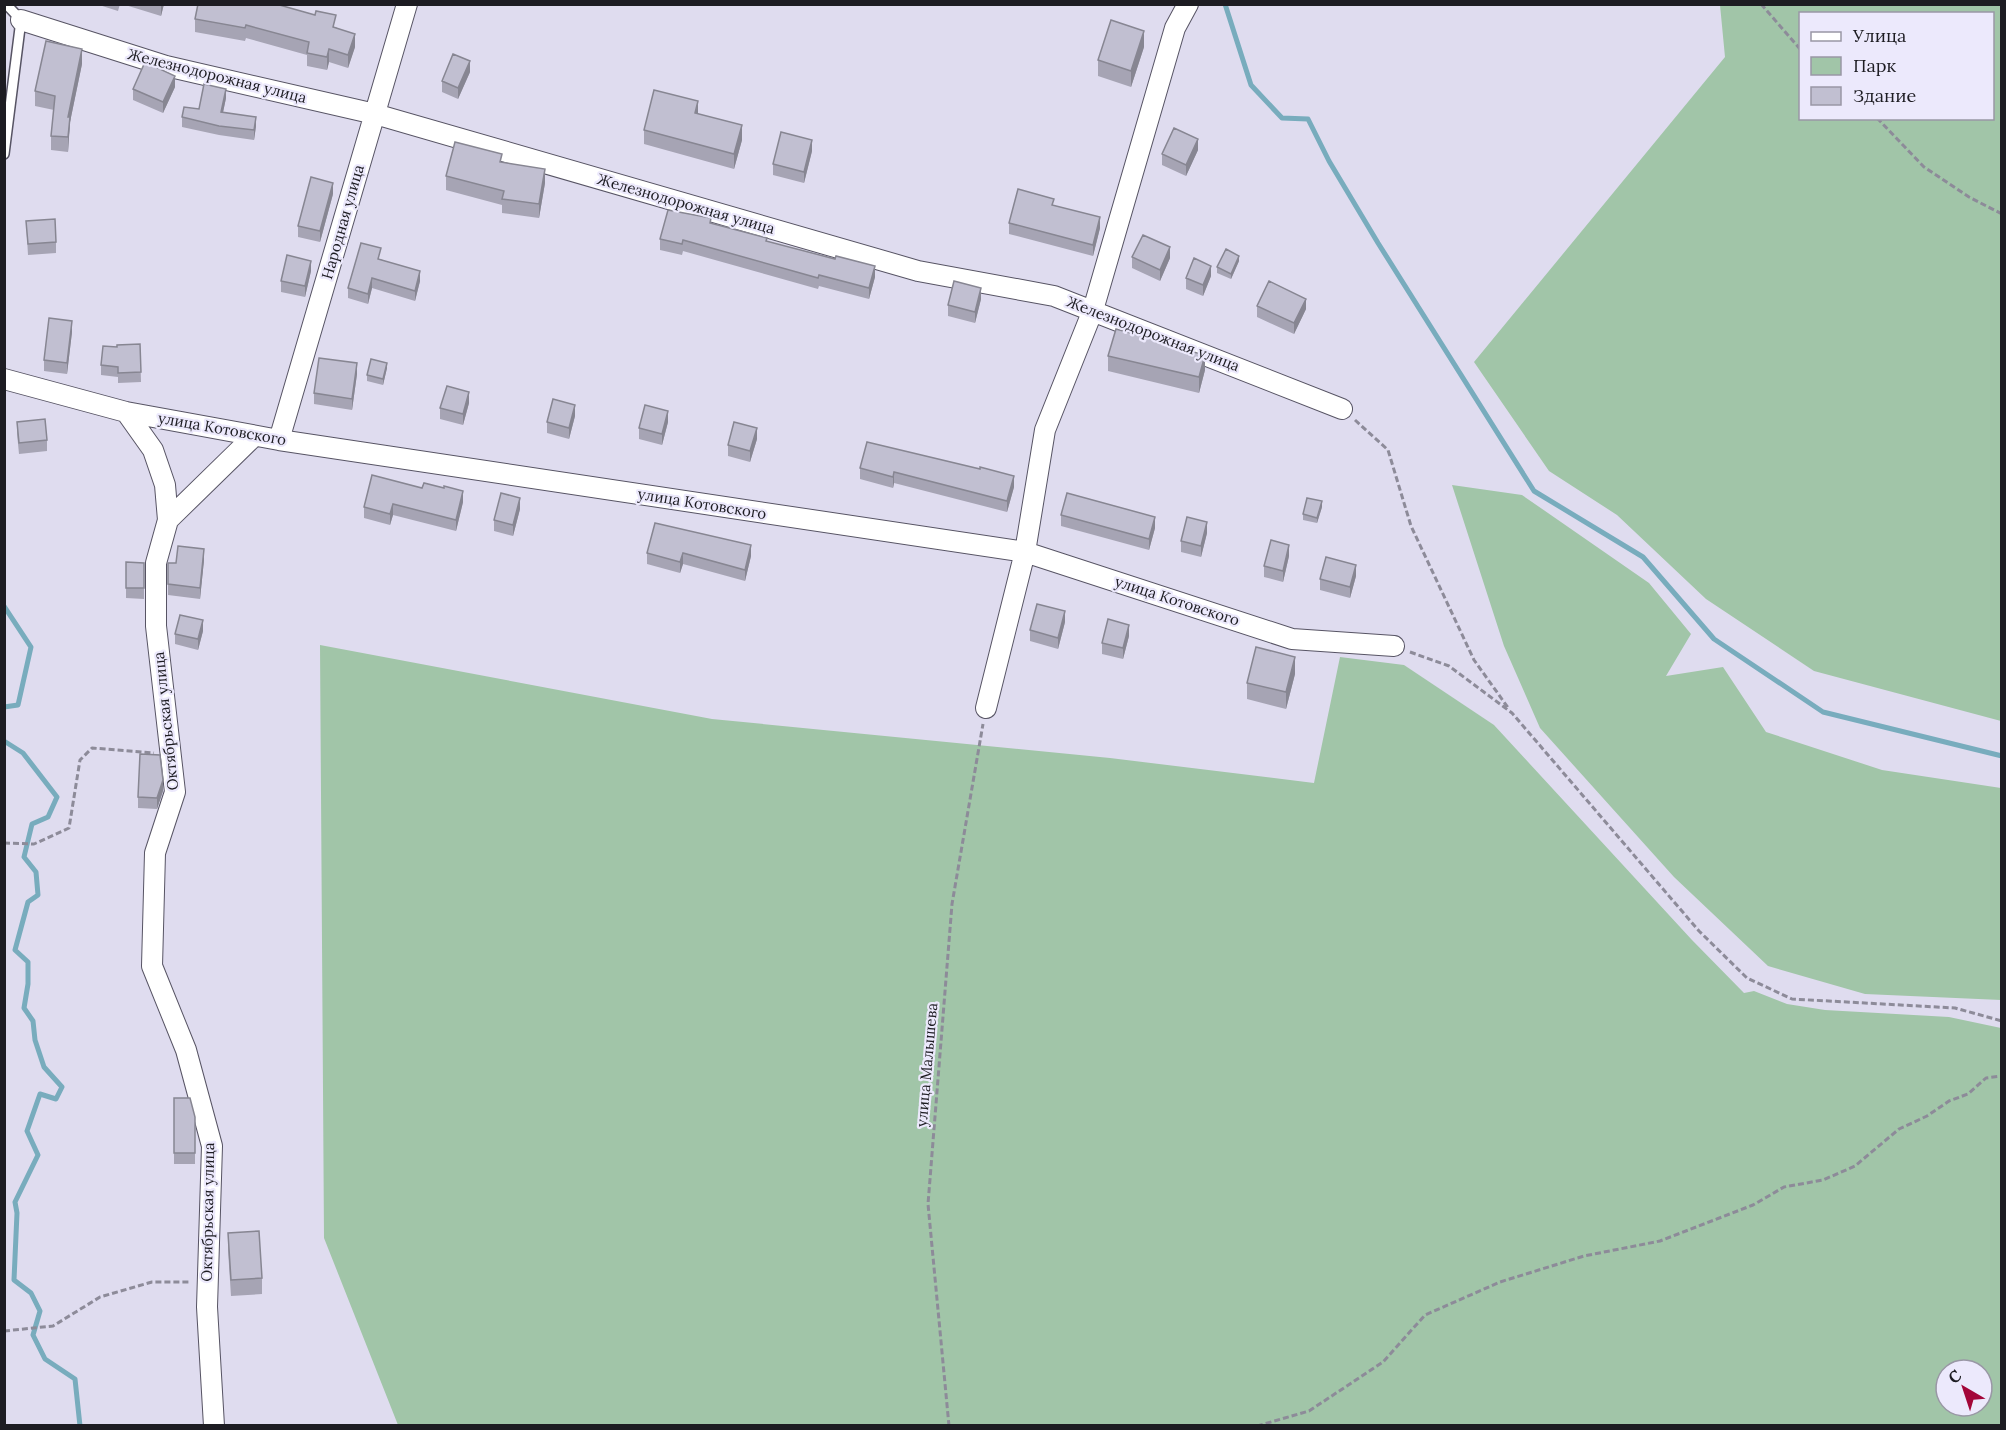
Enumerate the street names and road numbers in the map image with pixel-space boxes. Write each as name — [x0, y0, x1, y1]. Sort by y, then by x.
street label: Железнодорожная улица — [126, 44, 309, 107]
street label: Народная улица — [317, 162, 368, 281]
street label: Железнодорожная улица — [595, 169, 777, 238]
street label: Железнодорожная улица — [1064, 292, 1243, 375]
street label: улица Котовского — [156, 408, 288, 449]
street label: улица Котовского — [636, 484, 768, 523]
street label: улица Котовского — [1112, 571, 1242, 630]
street label: Октябрьская улица — [149, 651, 182, 791]
street label: улица Малышева — [912, 1002, 941, 1128]
street label: Октябрьская улица — [197, 1142, 218, 1282]

